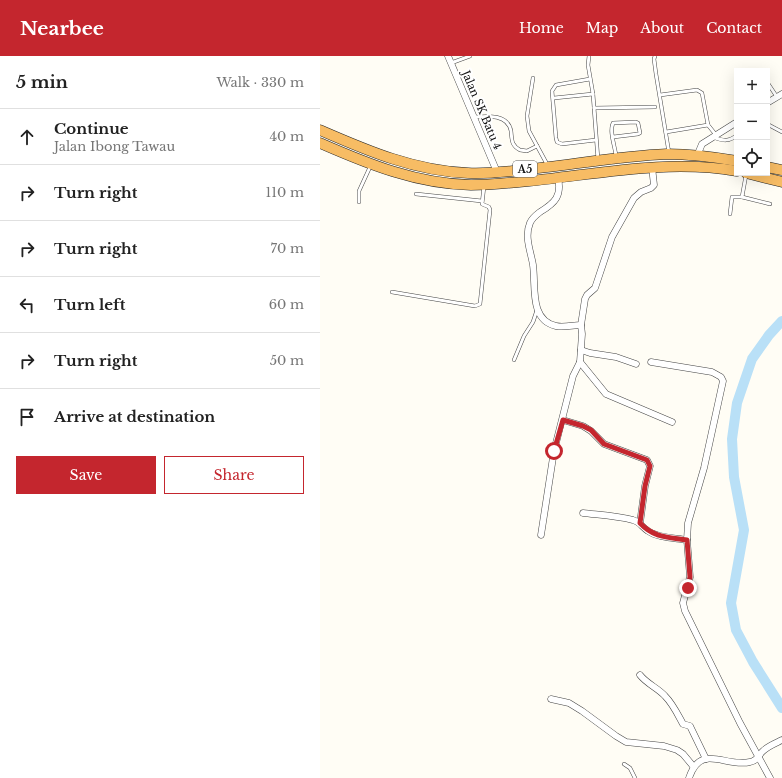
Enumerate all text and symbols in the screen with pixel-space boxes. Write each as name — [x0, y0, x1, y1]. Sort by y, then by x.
text: Nearbee — [20, 17, 104, 40]
text: Home — [519, 19, 564, 37]
text: Map — [586, 19, 618, 37]
text: About — [640, 19, 684, 37]
text: Contact — [706, 19, 762, 37]
street label: Jalan SK Batu 4 — [458, 66, 505, 152]
map controls — [734, 68, 770, 176]
button: + — [734, 68, 770, 104]
text: 5 min — [16, 72, 68, 93]
text: Walk · 330 m — [216, 74, 304, 91]
button: − — [734, 104, 770, 140]
text: Continue — [54, 119, 129, 138]
icon: ahead — [16, 126, 38, 148]
text: 40 m — [269, 128, 304, 145]
text: Jalan Ibong Tawau — [54, 138, 175, 155]
button: locate — [734, 140, 770, 176]
road number: A5 — [513, 161, 537, 177]
icon: right — [16, 182, 38, 204]
text: Turn right — [54, 183, 137, 202]
text: 110 m — [265, 184, 304, 201]
icon: right — [16, 238, 38, 260]
text: Turn right — [54, 239, 137, 258]
text: 70 m — [271, 240, 304, 257]
icon: left — [16, 294, 38, 316]
text: Turn left — [54, 295, 125, 314]
text: 60 m — [269, 296, 304, 313]
icon: right — [16, 350, 38, 372]
text: Turn right — [54, 351, 137, 370]
text: 50 m — [270, 352, 304, 369]
icon: arrive — [16, 406, 38, 428]
text: Arrive at destination — [54, 407, 215, 426]
route start — [545, 442, 563, 460]
button: Save — [16, 456, 156, 494]
button: Share — [164, 456, 304, 494]
route end — [679, 579, 697, 597]

